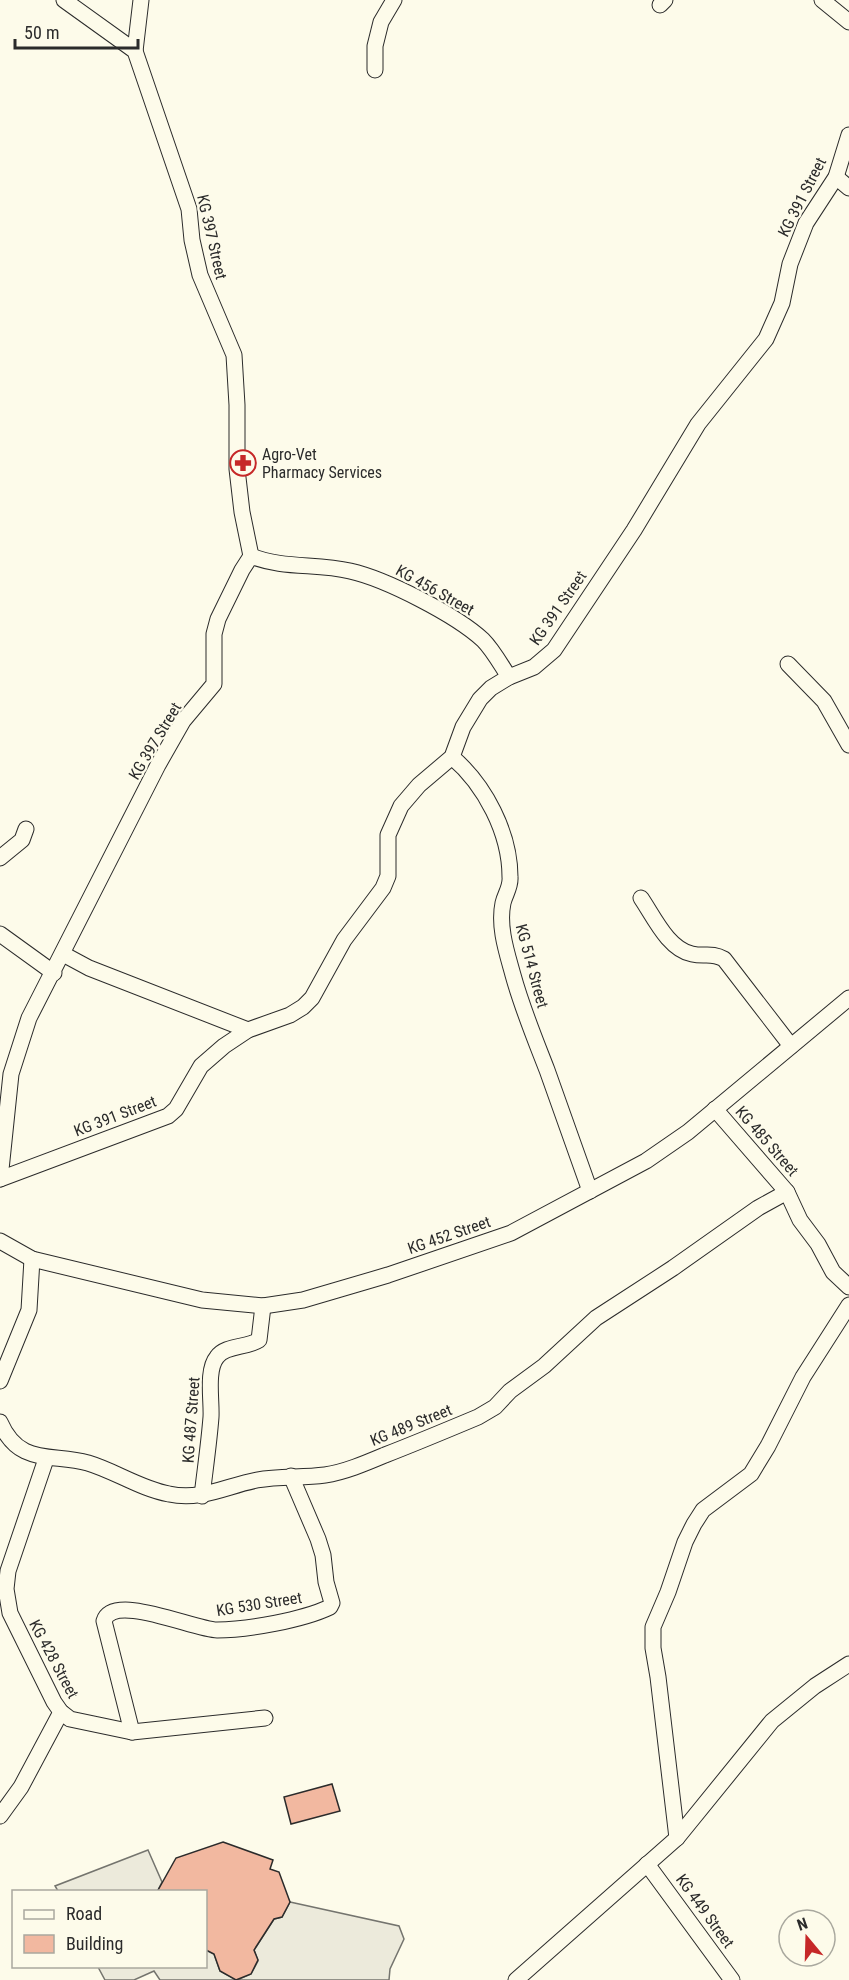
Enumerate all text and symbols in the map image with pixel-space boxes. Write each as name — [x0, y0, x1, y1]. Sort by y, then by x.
scale bar — [15, 12, 138, 50]
text: 50 m — [24, 22, 59, 43]
street label: KG 391 Street — [774, 154, 830, 240]
street label: KG 397 Street — [193, 193, 231, 282]
place label: Agro-Vet Pharmacy Services — [262, 445, 382, 482]
pharmacy icon: Agro-Vet Pharmacy Services — [228, 448, 258, 478]
street label: KG 456 Street — [393, 561, 478, 619]
street label: KG 391 Street — [525, 567, 591, 649]
street label: KG 397 Street — [125, 699, 186, 783]
street label: KG 514 Street — [512, 922, 552, 1010]
street label: KG 391 Street — [71, 1092, 159, 1140]
street label: KG 485 Street — [731, 1102, 803, 1180]
street label: KG 452 Street — [405, 1212, 493, 1258]
street label: KG 487 Street — [179, 1376, 204, 1464]
street label: KG 489 Street — [367, 1400, 455, 1450]
street label: KG 530 Street — [215, 1588, 303, 1620]
street label: KG 428 Street — [25, 1616, 83, 1702]
street label: KG 449 Street — [672, 1870, 738, 1952]
legend — [12, 1890, 207, 1968]
text: Road — [66, 1903, 102, 1924]
north arrow — [777, 1908, 837, 1968]
text: N — [795, 1914, 810, 1935]
text: Building — [66, 1933, 123, 1954]

